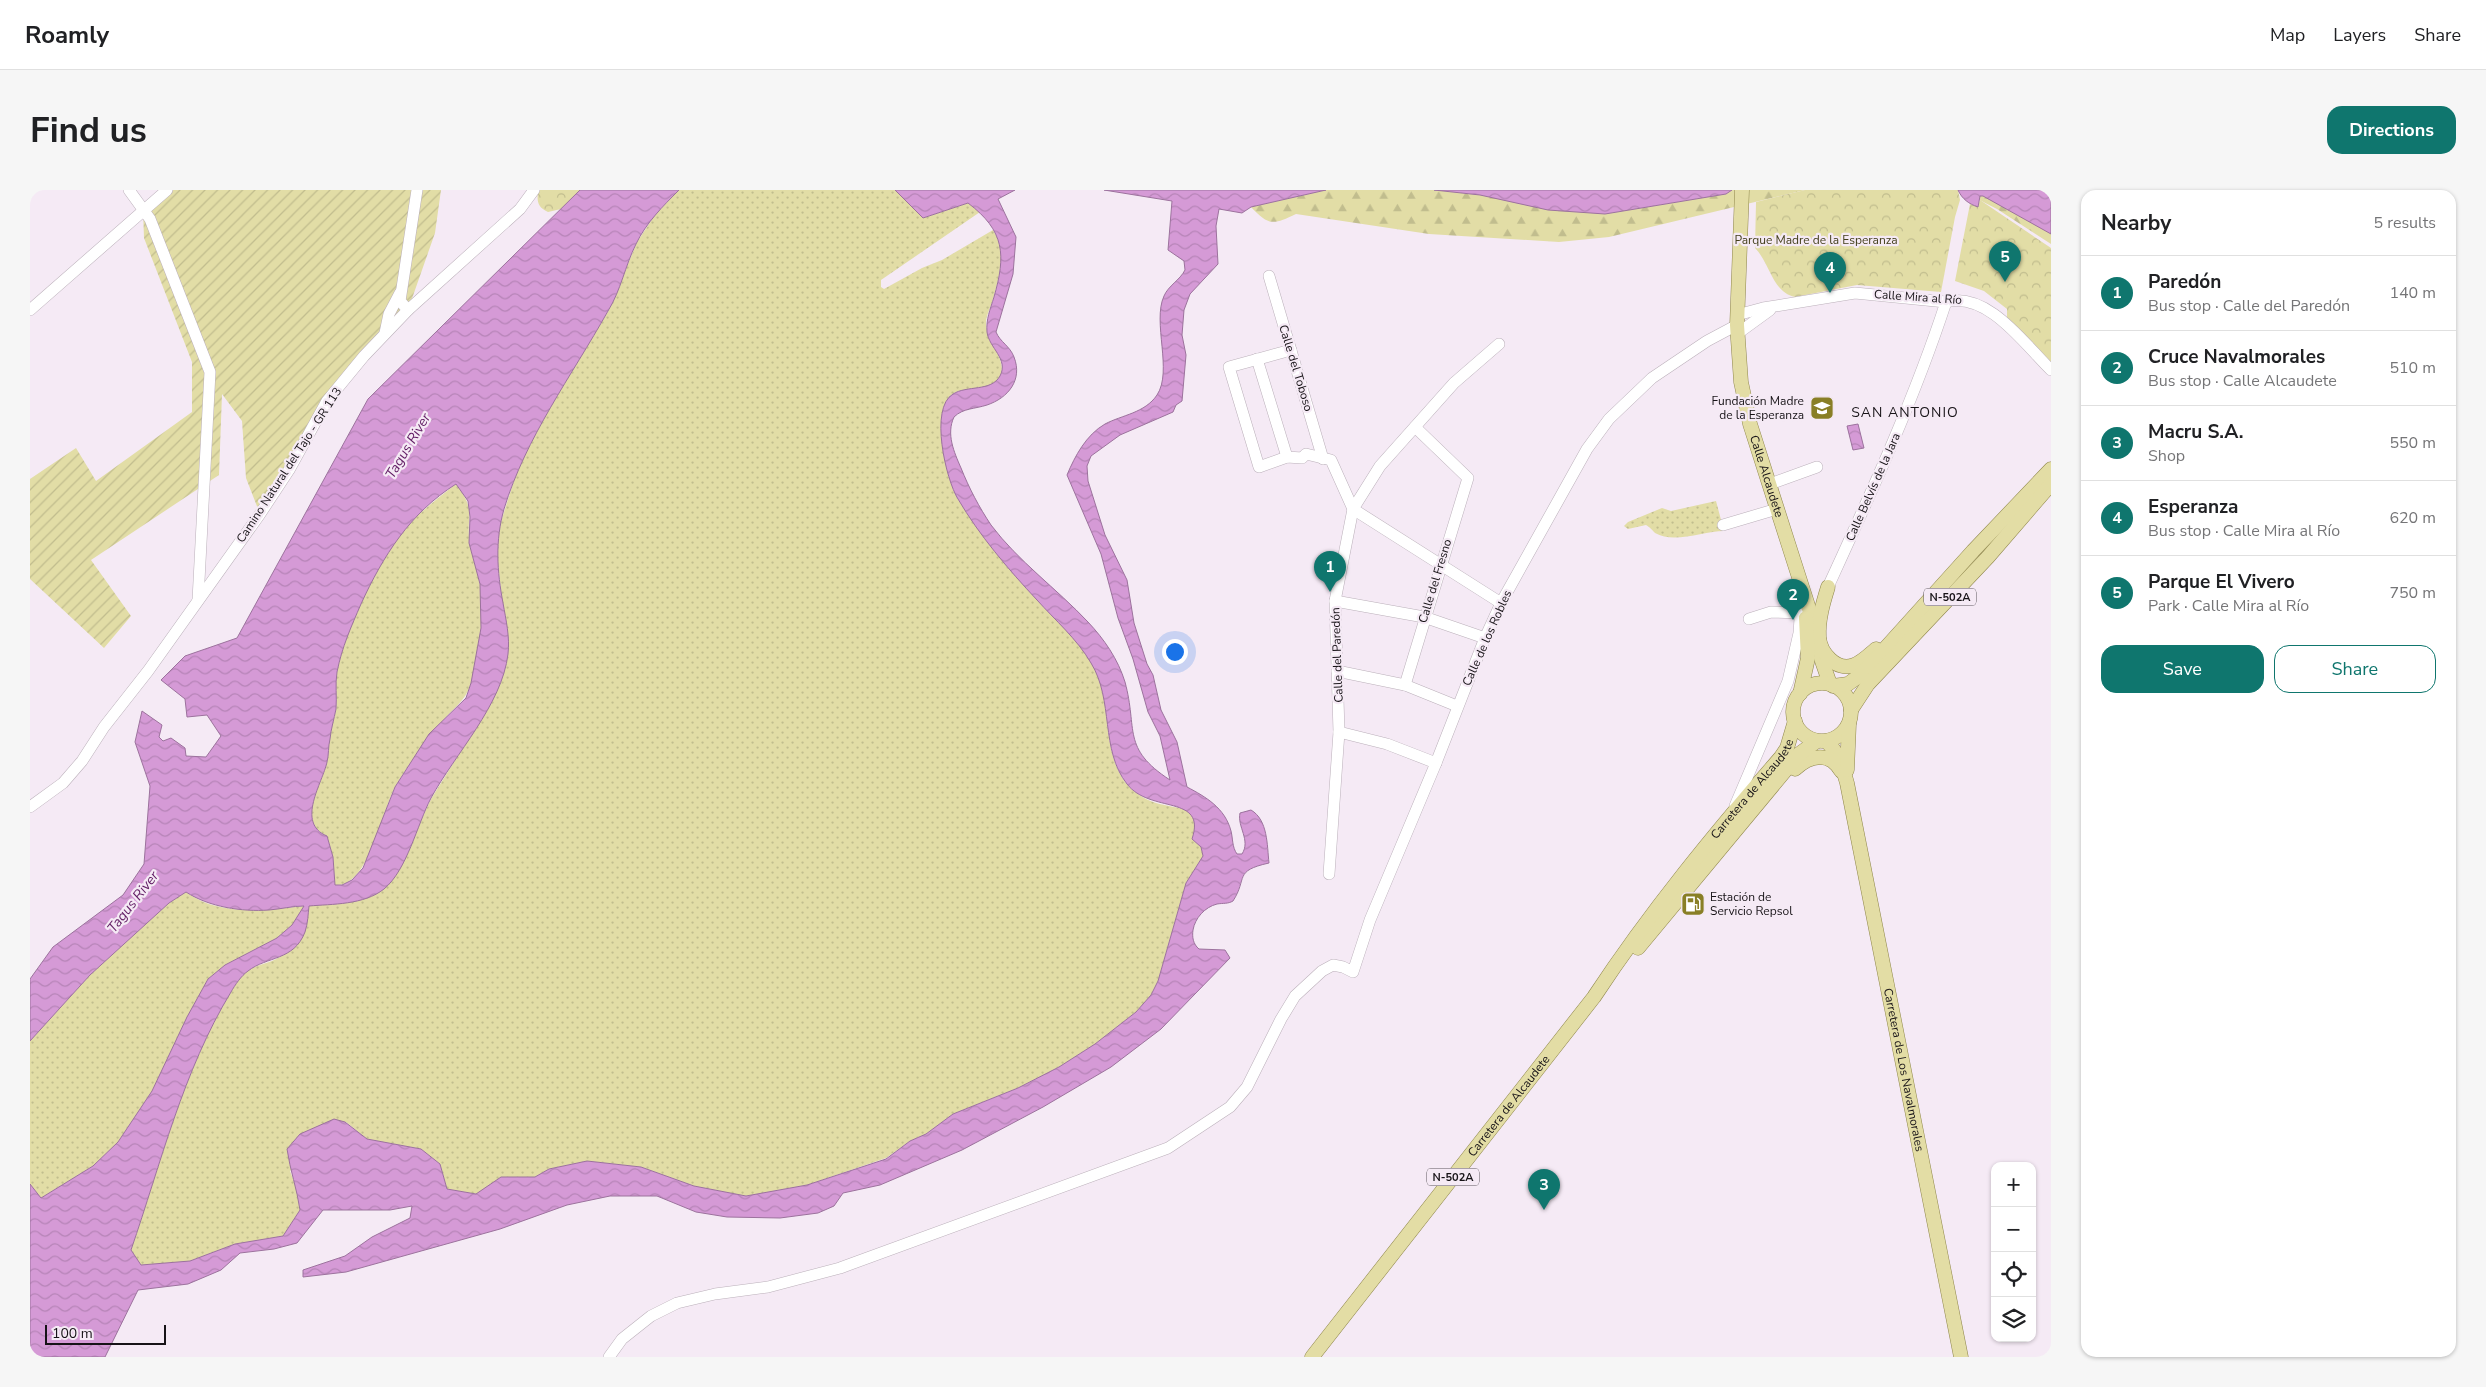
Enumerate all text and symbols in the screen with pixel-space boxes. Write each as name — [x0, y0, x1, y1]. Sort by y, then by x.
text: Roamly — [25, 19, 109, 51]
text: Map — [2270, 23, 2305, 47]
text: Layers — [2333, 23, 2386, 47]
text: Share — [2414, 23, 2461, 47]
button: Directions — [2327, 106, 2456, 154]
text: Find us — [30, 107, 147, 154]
text: Nearby — [2101, 209, 2171, 237]
text: 5 results — [2374, 212, 2436, 234]
park label: Parque Madre de la Esperanza — [1734, 232, 1898, 248]
pin: 5 — [1989, 241, 2021, 282]
pin: 4 — [1814, 252, 1846, 293]
text: Paredón — [2148, 269, 2221, 295]
text: 1 — [2112, 282, 2122, 304]
text: 140 m — [2389, 282, 2436, 304]
street label: Calle Mira al Río — [1874, 286, 1963, 308]
text: Bus stop · Calle del Paredón — [2148, 295, 2350, 317]
street label: Calle del Toboso — [1275, 323, 1317, 414]
text: Cruce Navalmorales — [2148, 344, 2325, 370]
text: 2 — [2112, 357, 2122, 379]
text: 510 m — [2389, 357, 2436, 379]
text: Bus stop · Calle Alcaudete — [2148, 370, 2337, 392]
street label: Camino Natural del Tajo - GR 113 — [233, 384, 345, 546]
place label: Fundación Madre de la Esperanza — [1712, 393, 1804, 423]
school or university icon: Fundación Madre de la Esperanza — [1809, 395, 1835, 421]
district label: SAN ANTONIO — [1851, 403, 1959, 422]
water label: Tagus River — [381, 409, 436, 482]
text: Macru S.A. — [2148, 419, 2244, 445]
street label: Calle Belvís de la Jara — [1842, 430, 1904, 544]
text: 3 — [2112, 432, 2122, 454]
text: 550 m — [2389, 432, 2436, 454]
street label: Calle Alcaudete — [1746, 433, 1787, 519]
text: Shop — [2148, 445, 2185, 467]
text: Esperanza — [2148, 494, 2238, 520]
text: 4 — [2112, 507, 2122, 529]
text: 620 m — [2389, 507, 2436, 529]
text: Bus stop · Calle Mira al Río — [2148, 520, 2340, 542]
street label: Calle del Fresno — [1415, 537, 1455, 625]
pin: 1 — [1314, 551, 1346, 592]
text: Parque El Vivero — [2148, 569, 2295, 595]
pin: 2 — [1777, 579, 1809, 620]
text: 5 — [2112, 582, 2122, 604]
text: 750 m — [2389, 582, 2436, 604]
street label: Calle de los Robles — [1459, 587, 1515, 689]
road number: N-502A — [1924, 588, 1976, 606]
text: Park · Calle Mira al Río — [2148, 595, 2309, 617]
street label: Calle del Paredón — [1327, 607, 1347, 703]
your location — [1162, 639, 1188, 665]
button: Save — [2101, 645, 2264, 693]
button: Share — [2274, 645, 2436, 693]
street label: Carretera de Alcaudete — [1707, 737, 1797, 842]
water label: Tagus River — [103, 866, 164, 937]
place label: Estación de Servicio Repsol — [1710, 889, 1793, 919]
fuel station icon: Estación de Servicio Repsol — [1680, 891, 1706, 917]
street label: Carretera de Los Navalmorales — [1880, 987, 1928, 1153]
street label: Carretera de Alcaudete — [1464, 1052, 1553, 1160]
map controls — [1991, 1162, 2036, 1342]
button: + — [1991, 1162, 2036, 1207]
road number: N-502A — [1427, 1169, 1479, 1186]
pin: 3 — [1528, 1169, 1560, 1210]
button: − — [1991, 1207, 2036, 1252]
button: locate — [1991, 1252, 2036, 1297]
button: layers — [1991, 1297, 2036, 1342]
scale bar — [45, 1322, 166, 1345]
text: 100 m — [52, 1324, 93, 1343]

